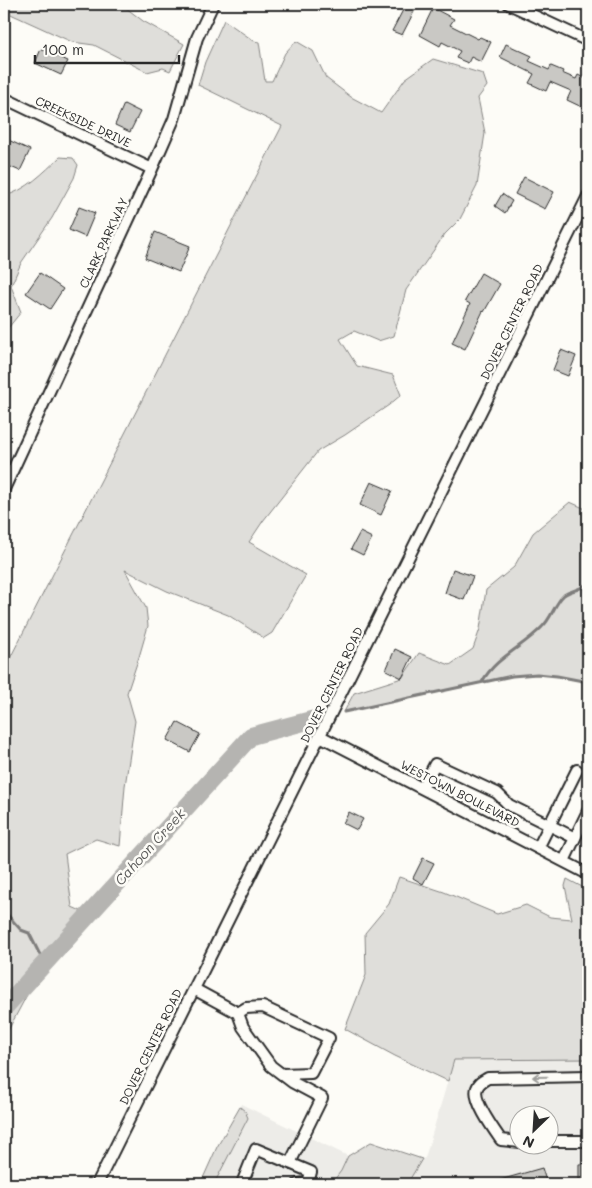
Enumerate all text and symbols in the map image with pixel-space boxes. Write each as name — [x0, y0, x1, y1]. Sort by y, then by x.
scale bar — [35, 32, 179, 64]
text: 100 m — [42, 39, 84, 59]
street label: CREEKSIDE DRIVE — [33, 92, 134, 150]
street label: CLARK PARKWAY — [75, 195, 131, 291]
street label: DOVER CENTER ROAD — [476, 261, 546, 382]
street label: DOVER CENTER ROAD — [296, 624, 366, 745]
street label: WESTOWN BOULEVARD — [398, 756, 523, 830]
water label: Cahoon Creek — [110, 804, 190, 889]
street label: DOVER CENTER ROAD — [115, 986, 185, 1107]
one-way arrow — [532, 1073, 548, 1082]
north arrow — [510, 1106, 560, 1156]
text: N — [519, 1131, 537, 1153]

